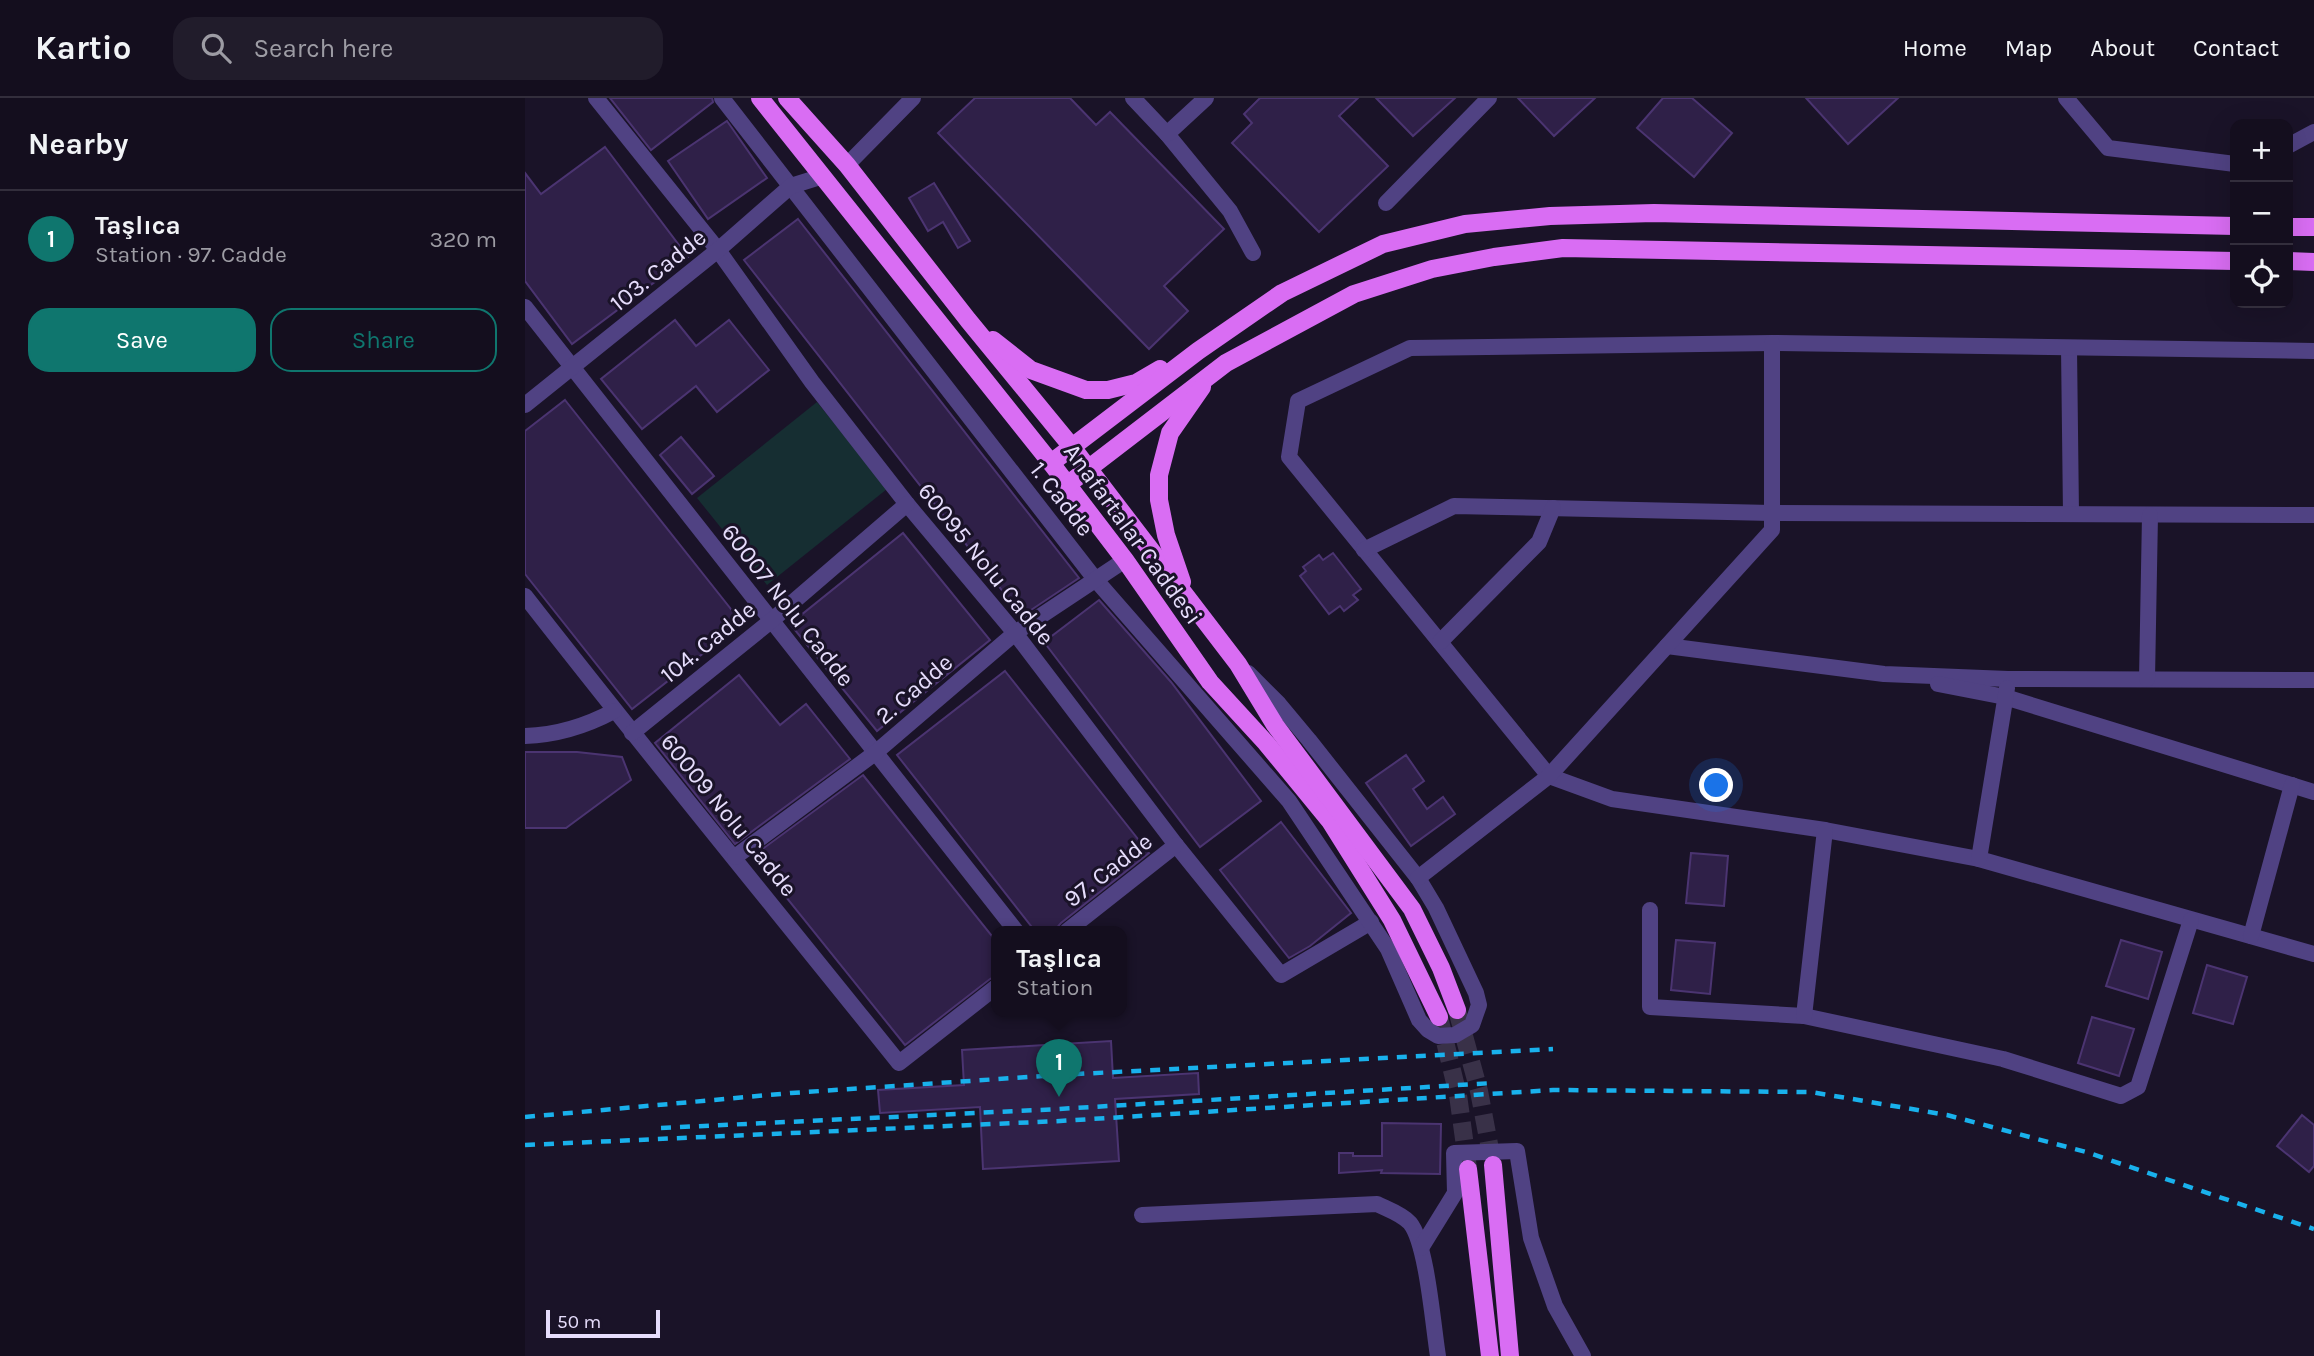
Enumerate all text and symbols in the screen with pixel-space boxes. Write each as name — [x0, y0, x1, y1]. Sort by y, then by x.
search box — [173, 17, 663, 80]
text: Kartio — [35, 29, 131, 67]
icon: search — [197, 29, 235, 67]
text: Search here — [253, 33, 393, 64]
text: Home — [1903, 34, 1967, 62]
text: Map — [2005, 34, 2052, 62]
text: About — [2090, 34, 2155, 62]
text: Contact — [2193, 34, 2279, 62]
map controls — [2230, 119, 2293, 308]
button: + — [2230, 119, 2293, 182]
text: Nearby — [28, 126, 128, 162]
button: − — [2230, 182, 2293, 245]
text: Taşlıca — [95, 210, 181, 241]
street label: 103. Cadde — [604, 223, 712, 317]
text: 1 — [47, 226, 55, 253]
text: 320 m — [429, 226, 497, 253]
text: Station · 97. Cadde — [95, 241, 287, 268]
button: locate — [2230, 245, 2293, 308]
button: Save — [28, 308, 256, 372]
button: Share — [270, 308, 497, 372]
street label: Anafartalar Caddesi — [1058, 438, 1208, 630]
street label: 1. Cadde — [1024, 456, 1100, 542]
street label: 60095 Nolu Cadde — [912, 477, 1060, 651]
street label: 60007 Nolu Cadde — [716, 518, 860, 692]
street label: 104. Cadde — [655, 595, 761, 689]
street label: 2. Cadde — [870, 648, 958, 730]
street label: 60009 Nolu Cadde — [655, 728, 803, 902]
your location — [1699, 768, 1733, 802]
street label: 97. Cadde — [1058, 827, 1158, 913]
popup — [991, 926, 1127, 1017]
text: Taşlıca — [1016, 943, 1102, 974]
text: Station — [1016, 974, 1093, 1001]
pin: 1 — [1036, 1039, 1082, 1097]
scale bar — [546, 1307, 660, 1339]
text: 50 m — [557, 1311, 601, 1333]

